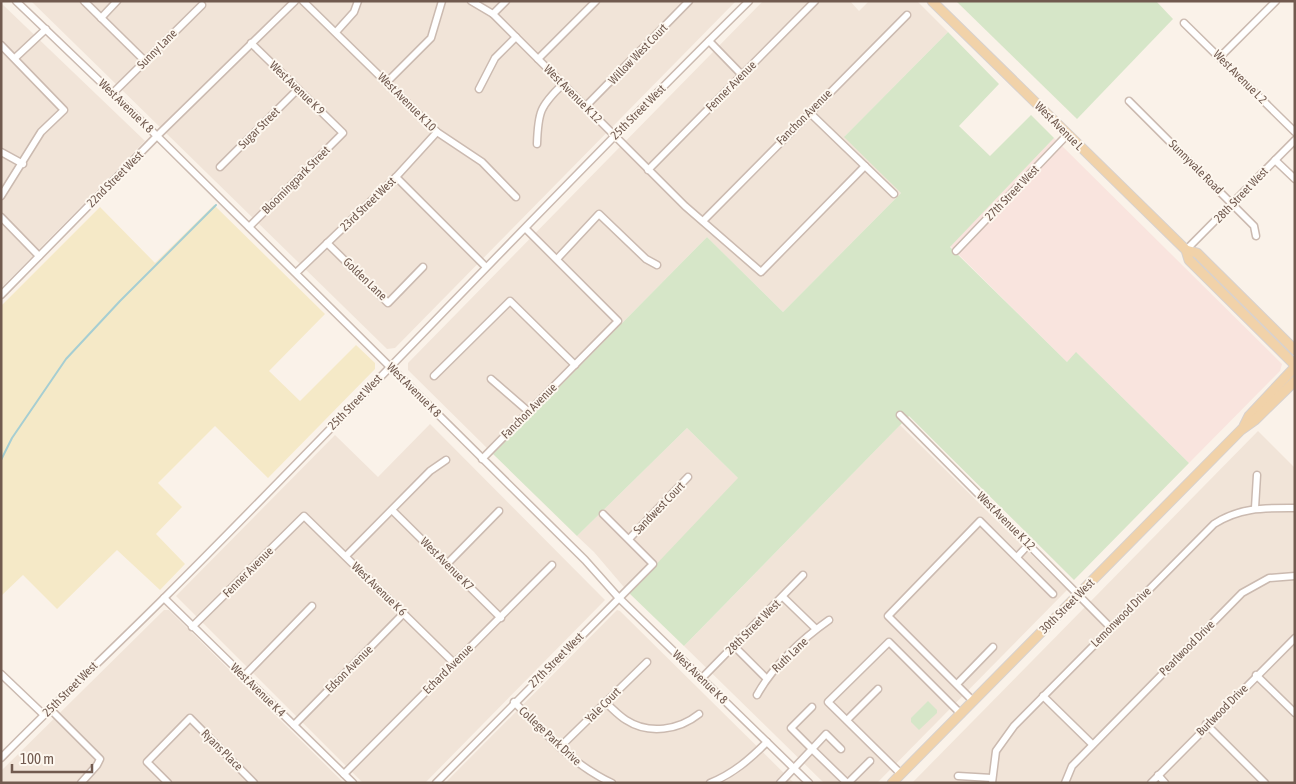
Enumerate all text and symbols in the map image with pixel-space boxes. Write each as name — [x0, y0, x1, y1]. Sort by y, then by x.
street label: Willow West Court — [606, 20, 671, 87]
street label: Sunny Lane — [134, 26, 180, 72]
street label: West Avenue L 2 — [1210, 47, 1270, 107]
street label: West Avenue K 9 — [267, 58, 328, 118]
street label: Fenner Avenue — [703, 58, 759, 114]
street label: West Avenue K 12 — [541, 62, 605, 126]
street label: West Avenue K 10 — [375, 70, 439, 134]
street label: West Avenue K 8 — [96, 76, 157, 136]
street label: 25th Street West — [608, 81, 669, 142]
street label: Fanchon Avenue — [773, 86, 835, 148]
street label: West Avenue L — [1032, 99, 1086, 153]
street label: Sugar Street — [235, 104, 283, 152]
street label: Sunnyvale Road — [1166, 137, 1226, 197]
street label: Bloomingpark Street — [259, 143, 333, 217]
street label: 22nd Street West — [84, 148, 146, 210]
street label: 27th Street West — [982, 162, 1042, 224]
street label: 28th Street West — [1211, 164, 1271, 226]
street label: 23rd Street West — [337, 174, 399, 234]
street label: Golden Lane — [340, 255, 390, 303]
street label: West Avenue K 8 — [384, 360, 444, 420]
street label: 25th Street West — [325, 371, 385, 433]
street label: Fanchon Avenue — [498, 380, 560, 442]
street label: Sandwest Court — [630, 478, 688, 537]
street label: West Avenue K 12 — [974, 489, 1038, 553]
street label: West Avenue K7 — [417, 534, 477, 594]
street label: Fenner Avenue — [220, 544, 276, 600]
street label: West Avenue K 6 — [349, 559, 410, 619]
street label: 30th Street West — [1037, 575, 1098, 636]
street label: Lemonwood Drive — [1088, 584, 1154, 650]
street label: 28th Street West — [723, 596, 784, 657]
street label: Pearlwood Drive — [1156, 617, 1218, 679]
street label: 27th Street West — [526, 629, 587, 690]
street label: Ruth Lane — [769, 635, 811, 675]
street label: Echard Avenue — [420, 641, 476, 697]
street label: Edson Avenue — [322, 642, 376, 696]
street label: West Avenue K 8 — [670, 647, 731, 707]
street label: 25th Street West — [40, 658, 101, 719]
street label: West Avenue K 4 — [228, 660, 289, 720]
street label: Burlwood Drive — [1193, 681, 1251, 739]
street label: Yale Court — [582, 684, 624, 726]
street label: College Park Drive — [516, 704, 584, 768]
street label: Ryans Place — [198, 726, 246, 774]
scale bar — [12, 742, 92, 774]
text: 100 m — [20, 750, 54, 767]

